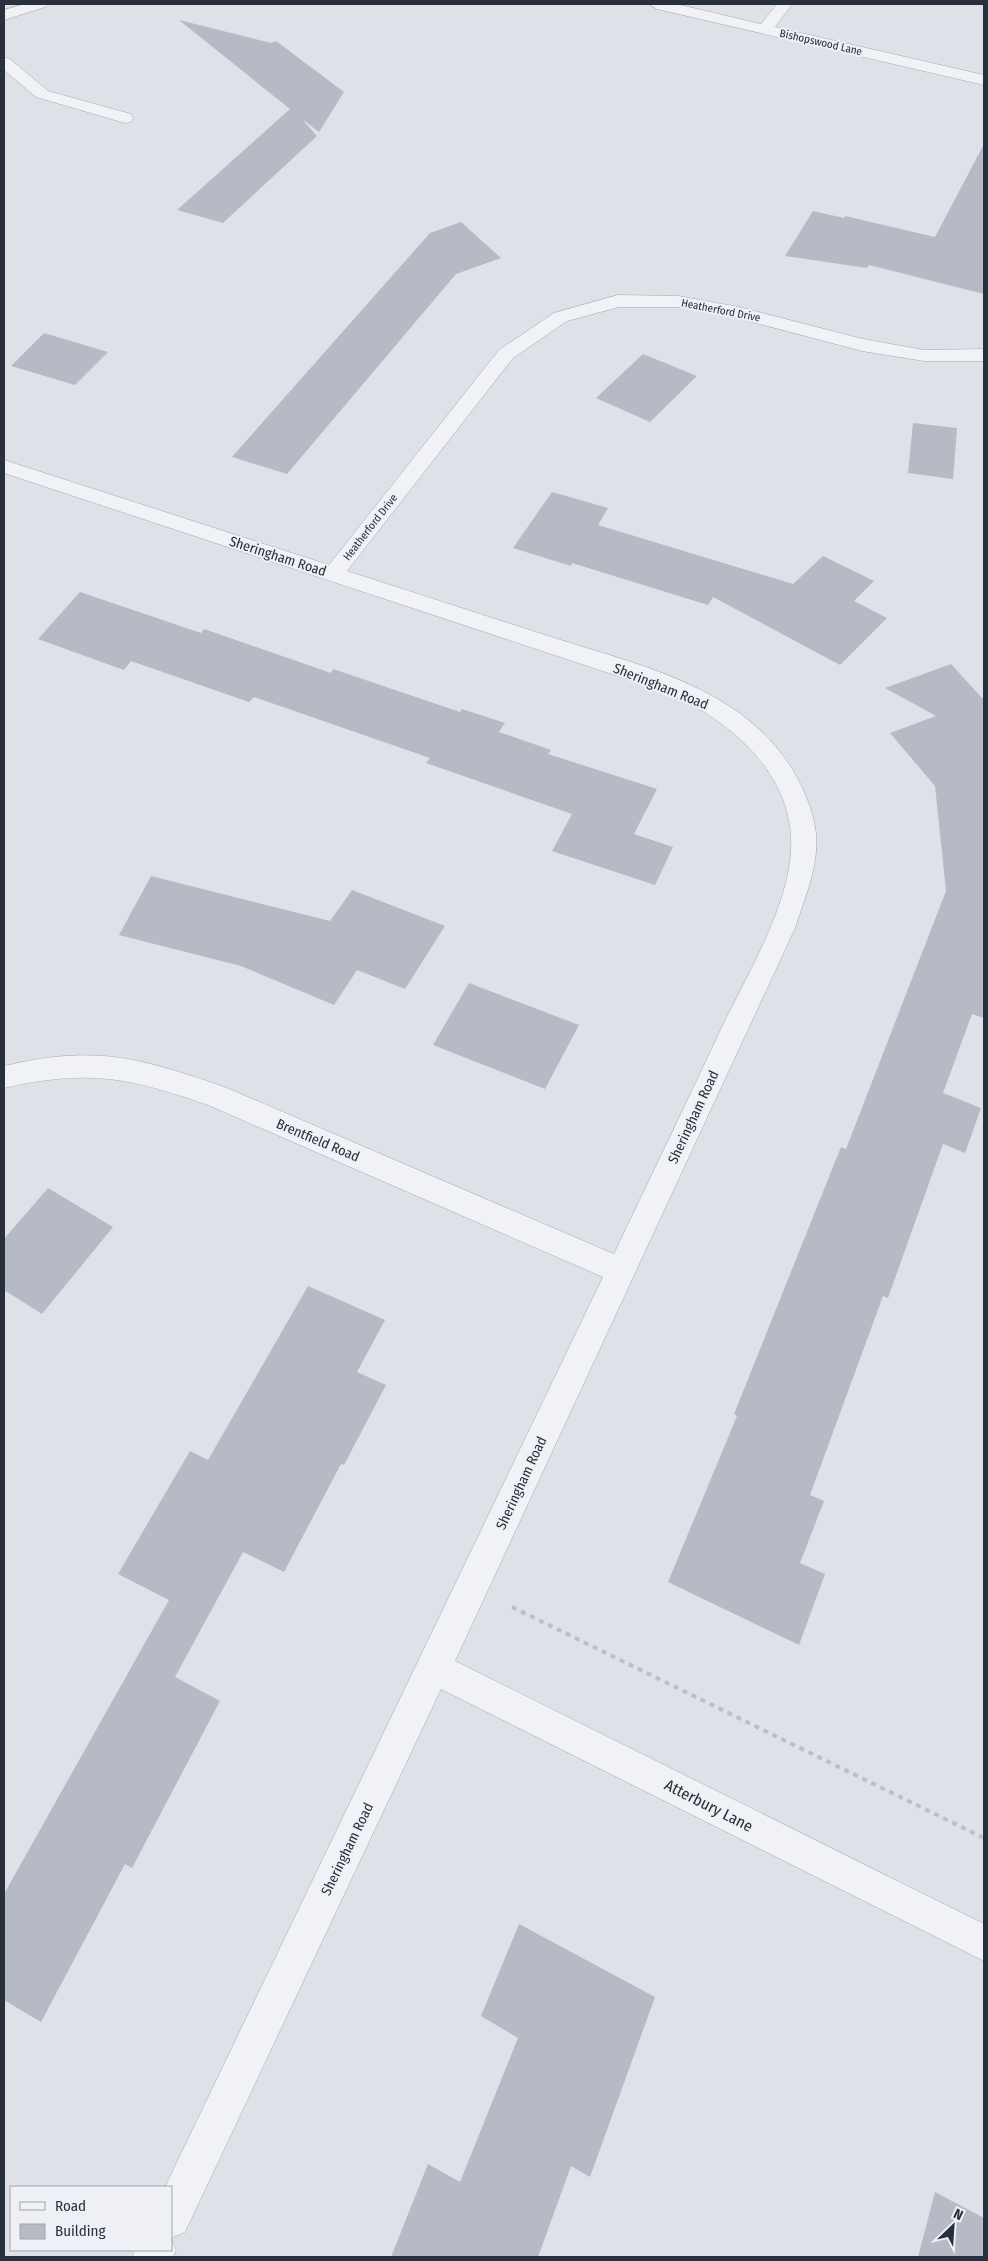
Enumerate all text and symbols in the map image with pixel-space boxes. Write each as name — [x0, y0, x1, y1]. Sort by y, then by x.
street label: Bishopswood Lane — [778, 27, 863, 58]
street label: Heatherford Drive — [680, 296, 762, 325]
street label: Heatherford Drive — [341, 492, 400, 563]
street label: Sheringham Road — [227, 533, 328, 580]
street label: Sheringham Road — [611, 660, 711, 713]
street label: Sheringham Road — [664, 1068, 722, 1167]
street label: Brentfield Road — [274, 1115, 362, 1166]
street label: Sheringham Road — [492, 1434, 550, 1533]
street label: Atterbury Lane — [661, 1775, 756, 1836]
street label: Sheringham Road — [318, 1800, 377, 1898]
legend — [10, 2186, 172, 2251]
text: Road — [55, 2197, 86, 2215]
north arrow — [928, 2201, 978, 2251]
text: N — [951, 2205, 966, 2224]
text: Building — [55, 2222, 106, 2240]

